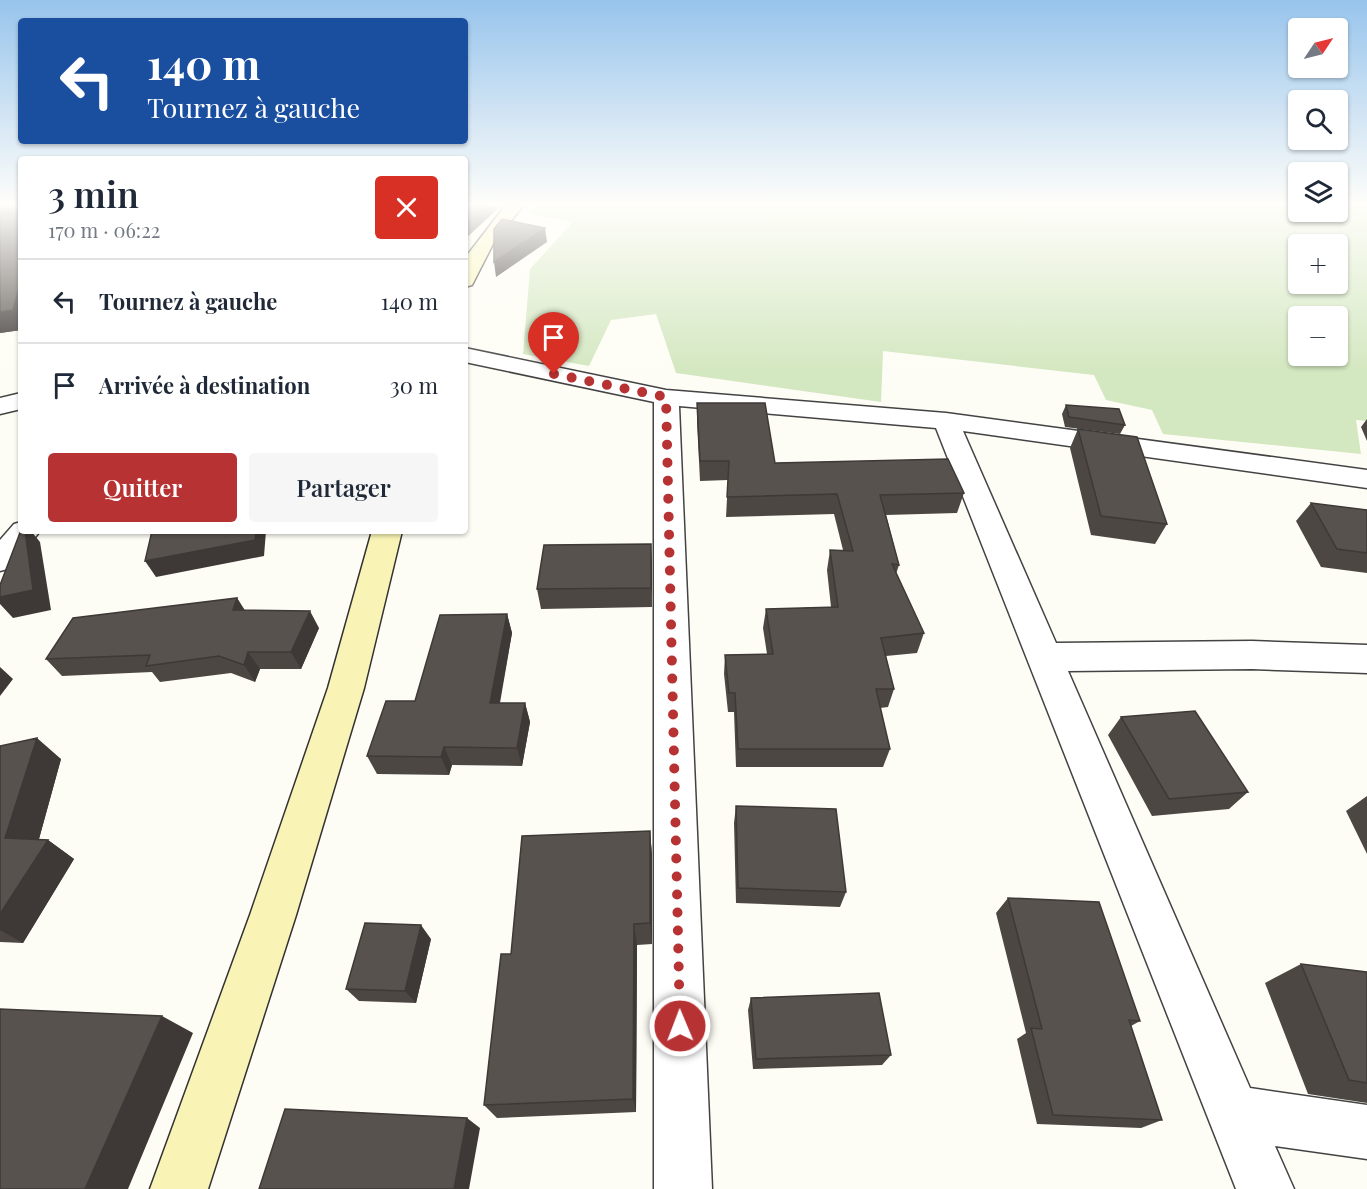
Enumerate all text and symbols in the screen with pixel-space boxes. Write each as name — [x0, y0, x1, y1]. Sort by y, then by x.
north arrow — [1288, 18, 1348, 78]
map controls — [1288, 18, 1348, 366]
text: 140 m — [147, 35, 260, 91]
icon: left — [48, 42, 126, 120]
text: Tournez à gauche — [147, 89, 360, 125]
button: search — [1288, 90, 1348, 150]
button: layers — [1288, 162, 1348, 222]
text: 3 min — [48, 169, 139, 217]
button: close — [375, 176, 438, 239]
text: 170 m · 06:22 — [48, 216, 160, 243]
button: + — [1288, 234, 1348, 294]
icon: left — [48, 285, 81, 318]
text: Tournez à gauche — [99, 286, 277, 316]
text: 140 m — [381, 286, 438, 316]
button: − — [1288, 306, 1348, 366]
pin — [528, 312, 579, 374]
icon: arrive — [537, 321, 570, 354]
icon: arrive — [48, 369, 81, 402]
text: Arrivée à destination — [99, 370, 310, 400]
text: 30 m — [390, 370, 438, 400]
button: Quitter — [48, 453, 237, 522]
button: Partager — [249, 453, 438, 522]
position arrow — [648, 994, 712, 1058]

